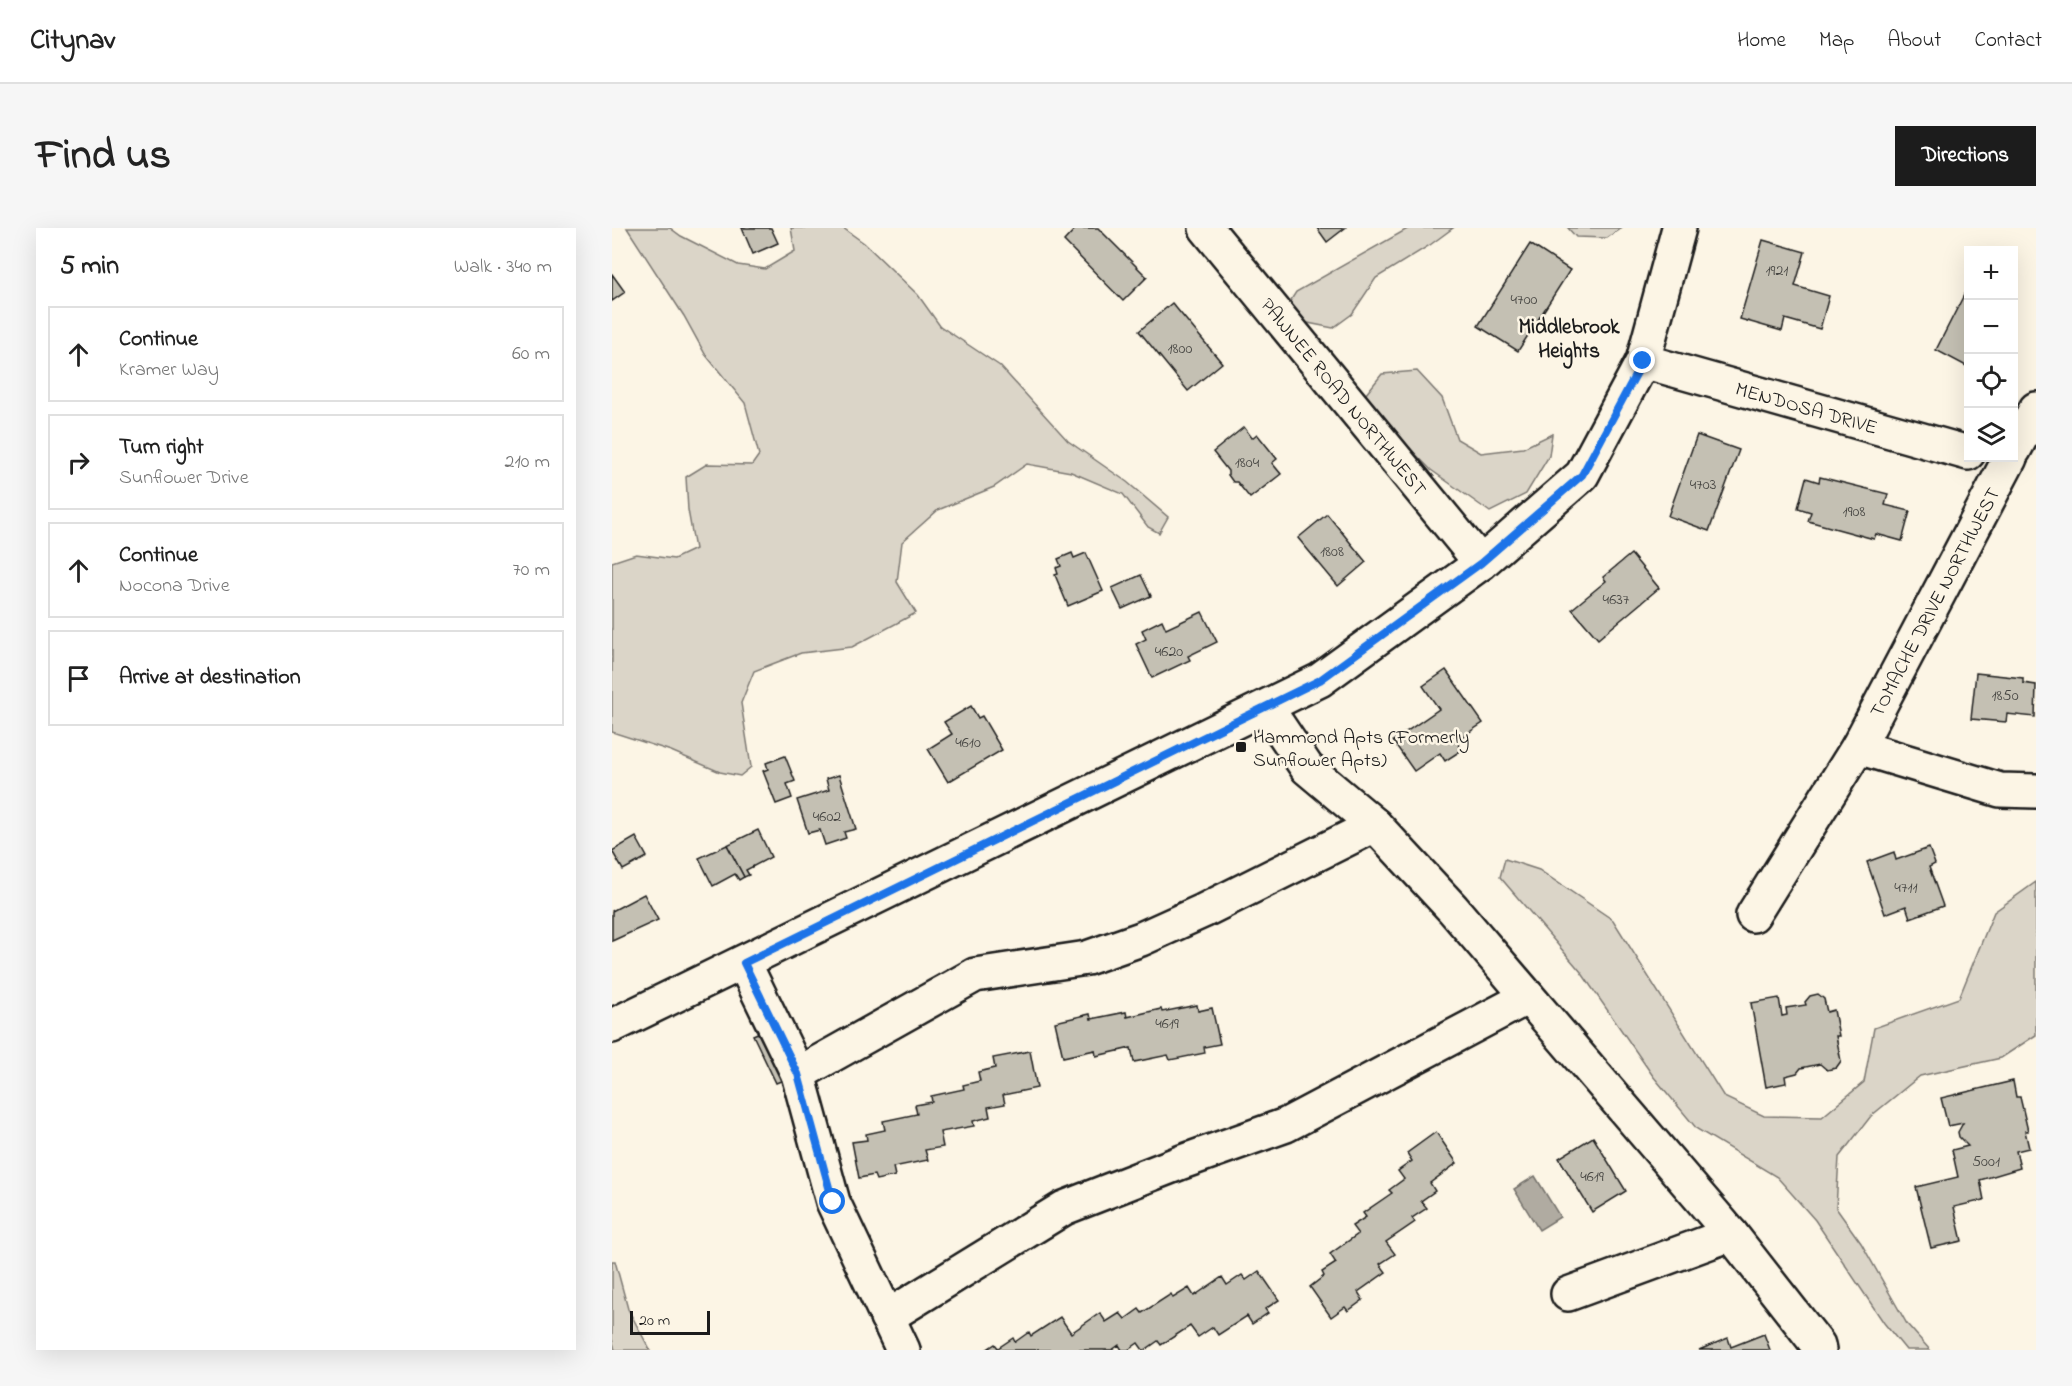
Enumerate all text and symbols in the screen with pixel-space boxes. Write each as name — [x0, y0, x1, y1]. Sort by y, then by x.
text: Citynav — [30, 21, 115, 62]
text: Home — [1737, 26, 1786, 56]
text: Map — [1819, 26, 1854, 56]
text: About — [1887, 26, 1941, 56]
text: Contact — [1974, 26, 2042, 56]
text: Find us — [36, 126, 171, 187]
button: Directions — [1895, 126, 2036, 186]
map controls — [1964, 246, 2018, 462]
button: + — [1964, 246, 2018, 300]
text: 5 min — [60, 248, 119, 286]
text: Walk · 340 m — [454, 253, 552, 282]
house number: 1921 — [1766, 259, 1788, 283]
house number: 4700 — [1510, 288, 1538, 312]
street label: PAWNEE ROAD NORTHWEST — [1252, 293, 1433, 503]
button: − — [1964, 300, 2018, 354]
district label: Middlebrook Heights — [1518, 313, 1620, 369]
text: Continue — [119, 324, 198, 356]
house number: 1800 — [1168, 337, 1193, 361]
icon: ahead — [62, 338, 95, 371]
text: 60 m — [512, 340, 550, 369]
route end — [1629, 347, 1655, 373]
button: locate — [1964, 354, 2018, 408]
text: Kramer Way — [119, 356, 219, 385]
street label: MENDOSA DRIVE — [1731, 376, 1880, 444]
button: layers — [1964, 408, 2018, 462]
text: Turn right — [119, 432, 204, 464]
icon: right — [62, 446, 95, 479]
text: 210 m — [505, 448, 550, 477]
house number: 1804 — [1235, 451, 1260, 475]
text: Sunflower Drive — [119, 464, 249, 493]
house number: 4703 — [1690, 473, 1716, 497]
street label: TOMACHE DRIVE NORTHWEST — [1864, 483, 2009, 723]
house number: 1908 — [1843, 500, 1865, 524]
text: Continue — [119, 540, 198, 572]
house number: 1808 — [1320, 540, 1344, 564]
icon: ahead — [62, 554, 95, 587]
text: 70 m — [513, 556, 550, 585]
text: Nocona Drive — [119, 572, 230, 601]
house number: 4637 — [1603, 588, 1630, 612]
house number: 4620 — [1155, 640, 1183, 664]
icon: arrive — [62, 662, 95, 695]
text: Arrive at destination — [119, 662, 301, 694]
house number: 1850 — [1991, 684, 2019, 708]
place label: Hammond Apts (Formerly Sunflower Apts) — [1253, 724, 1469, 776]
house number: 4610 — [955, 731, 981, 755]
marker: Hammond Apts (Formerly Sunflower Apts) — [1234, 740, 1248, 754]
house number: 4602 — [813, 805, 841, 829]
house number: 4711 — [1894, 876, 1918, 900]
house number: 4619 — [1155, 1012, 1179, 1036]
house number: 5001 — [1972, 1150, 2000, 1174]
house number: 4619 — [1580, 1165, 1604, 1189]
route start — [819, 1188, 845, 1214]
scale bar — [630, 1308, 710, 1336]
text: 20 m — [639, 1309, 670, 1333]

